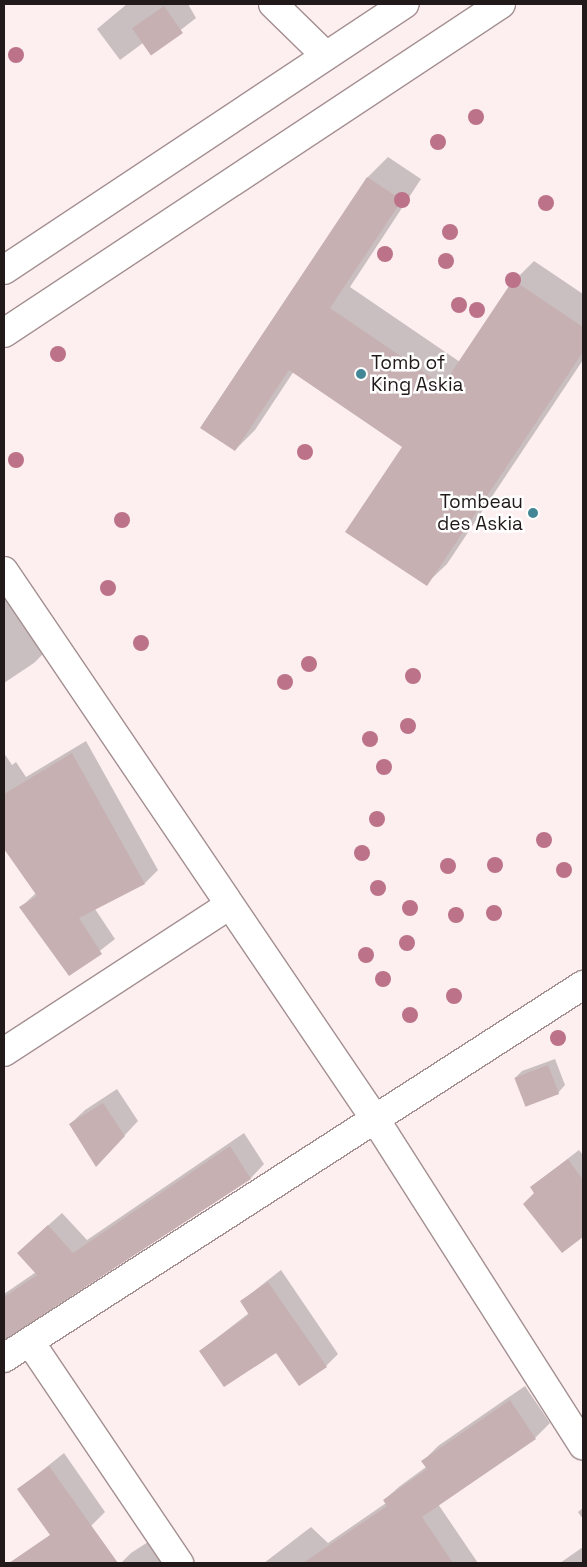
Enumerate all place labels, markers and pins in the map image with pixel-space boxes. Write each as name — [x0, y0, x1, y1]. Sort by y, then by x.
place label: Tomb of King Askia — [371, 352, 464, 396]
marker: Tomb of King Askia — [355, 368, 367, 380]
place label: Tombeau des Askia — [437, 491, 523, 535]
marker: Tombeau des Askia — [527, 507, 539, 519]

